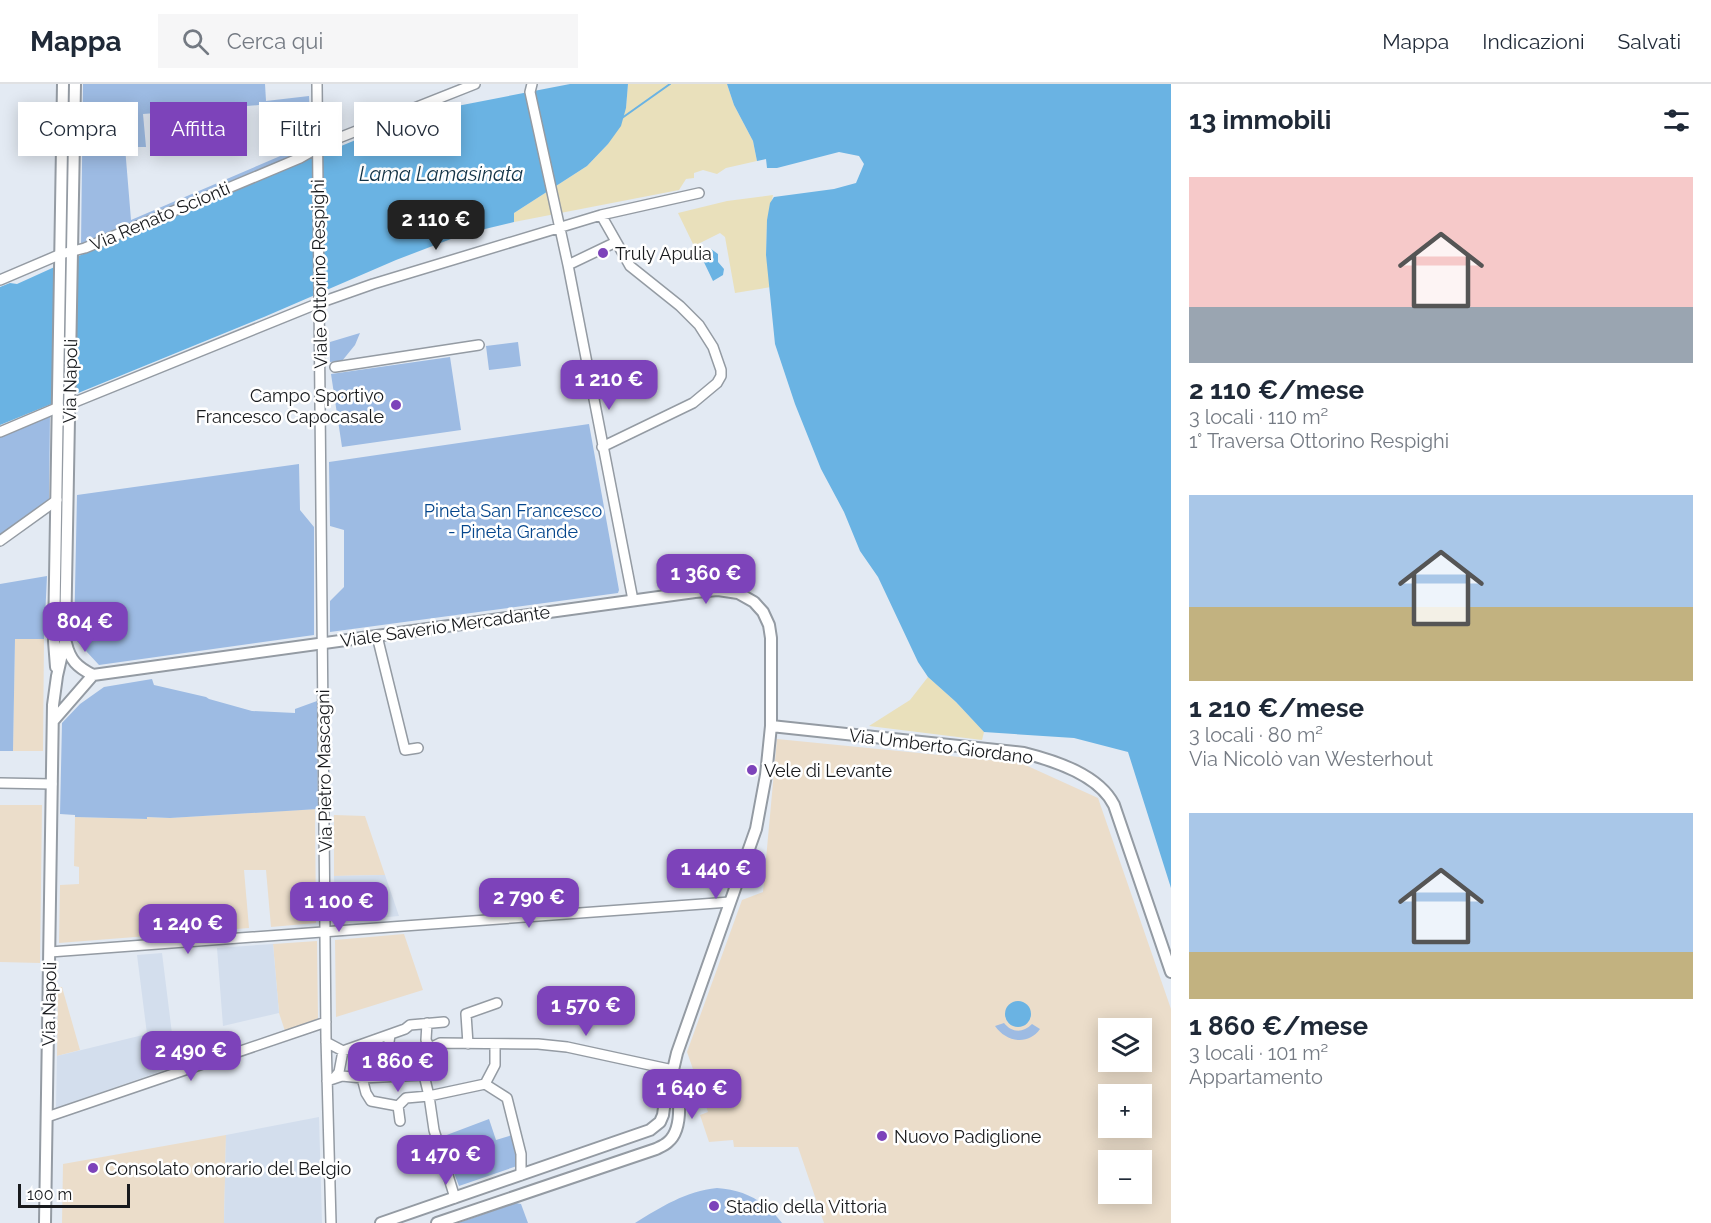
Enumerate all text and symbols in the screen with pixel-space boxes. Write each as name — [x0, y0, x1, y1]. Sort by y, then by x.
search box — [158, 14, 578, 68]
text: Mappa — [30, 25, 122, 58]
icon: search — [179, 25, 212, 58]
text: Cerca qui — [227, 28, 323, 54]
text: Mappa — [1382, 29, 1449, 54]
text: Indicazioni — [1482, 29, 1585, 54]
text: Salvati — [1618, 29, 1681, 54]
chip: Compra — [18, 102, 138, 156]
chip: Affitta — [150, 102, 247, 156]
chip: Filtri — [259, 102, 342, 156]
chip: Nuovo — [354, 102, 461, 156]
icon: filters — [1660, 104, 1693, 137]
text: 13 immobili — [1189, 105, 1331, 135]
water label: Lama Lamasinata — [359, 162, 523, 186]
street label: Via Renato Scionti — [87, 177, 233, 255]
street label: Viale Ottorino Respighi — [307, 179, 331, 369]
pin: 2 110 € — [381, 200, 491, 251]
text: 2 110 € — [402, 207, 470, 231]
icon: home — [1387, 216, 1495, 324]
place label: Truly Apulia — [615, 243, 712, 264]
marker: Truly Apulia — [596, 246, 610, 260]
street label: Via Napoli — [59, 338, 81, 424]
pin: 1 210 € — [554, 360, 664, 411]
text: 1 210 € — [575, 367, 643, 391]
text: 2 110 €/mese — [1189, 375, 1364, 405]
place label: Campo Sportivo Francesco Capocasale — [196, 385, 384, 427]
marker: Campo Sportivo Francesco Capocasale — [389, 398, 403, 412]
text: 3 locali · 110 m² — [1189, 405, 1328, 429]
text: 1° Traversa Ottorino Respighi — [1189, 429, 1449, 453]
park label: Pineta San Francesco - Pineta Grande — [424, 500, 602, 542]
icon: home — [1387, 534, 1495, 642]
pin: 1 360 € — [651, 554, 761, 605]
text: 1 360 € — [670, 561, 742, 585]
street label: Viale Saverio Mercadante — [339, 601, 552, 651]
pin: 804 € — [43, 602, 127, 653]
text: 804 € — [57, 609, 113, 633]
street label: Via Pietro Mascagni — [312, 689, 336, 853]
text: 1 210 €/mese — [1189, 693, 1364, 723]
text: 3 locali · 80 m² — [1189, 723, 1323, 747]
street label: Via Umberto Giordano — [848, 724, 1035, 768]
text: Via Nicolò van Westerhout — [1189, 747, 1433, 771]
place label: Vele di Levante — [764, 760, 892, 781]
marker: Vele di Levante — [745, 763, 759, 777]
pin: 1 440 € — [661, 849, 771, 900]
icon: home — [1387, 852, 1495, 960]
text: 1 440 € — [681, 856, 751, 880]
pin: 2 790 € — [474, 878, 584, 929]
pin: 1 100 € — [284, 882, 394, 933]
text: 2 790 € — [493, 885, 565, 909]
text: 1 100 € — [304, 889, 374, 913]
pin: 1 240 € — [133, 904, 243, 955]
text: 1 240 € — [153, 911, 223, 935]
street label: Via Napoli — [38, 961, 60, 1047]
pin: 1 570 € — [531, 986, 641, 1037]
text: 1 570 € — [551, 993, 621, 1017]
text: 1 860 €/mese — [1189, 1011, 1368, 1041]
map controls — [1098, 1018, 1152, 1204]
button: layers — [1098, 1018, 1152, 1072]
pin: 2 490 € — [136, 1031, 246, 1082]
text: 2 490 € — [155, 1038, 227, 1062]
text: 3 locali · 101 m² — [1189, 1041, 1328, 1065]
pin: 1 860 € — [343, 1042, 453, 1093]
text: 1 860 € — [362, 1049, 434, 1073]
text: Appartamento — [1189, 1065, 1323, 1089]
pin: 1 640 € — [637, 1069, 747, 1120]
text: 1 640 € — [656, 1076, 728, 1100]
button: + — [1098, 1084, 1152, 1138]
place label: Nuovo Padiglione — [894, 1126, 1042, 1147]
marker: Nuovo Padiglione — [875, 1129, 889, 1143]
pin: 1 470 € — [391, 1135, 501, 1186]
text: 1 470 € — [411, 1142, 481, 1166]
button: − — [1098, 1150, 1152, 1204]
place label: Consolato onorario del Belgio — [105, 1158, 352, 1179]
marker: Consolato onorario del Belgio — [86, 1161, 100, 1175]
scale bar — [18, 1181, 130, 1208]
text: 100 m — [27, 1185, 72, 1204]
place label: Stadio della Vittoria — [726, 1196, 887, 1217]
marker: Stadio della Vittoria — [707, 1199, 721, 1213]

